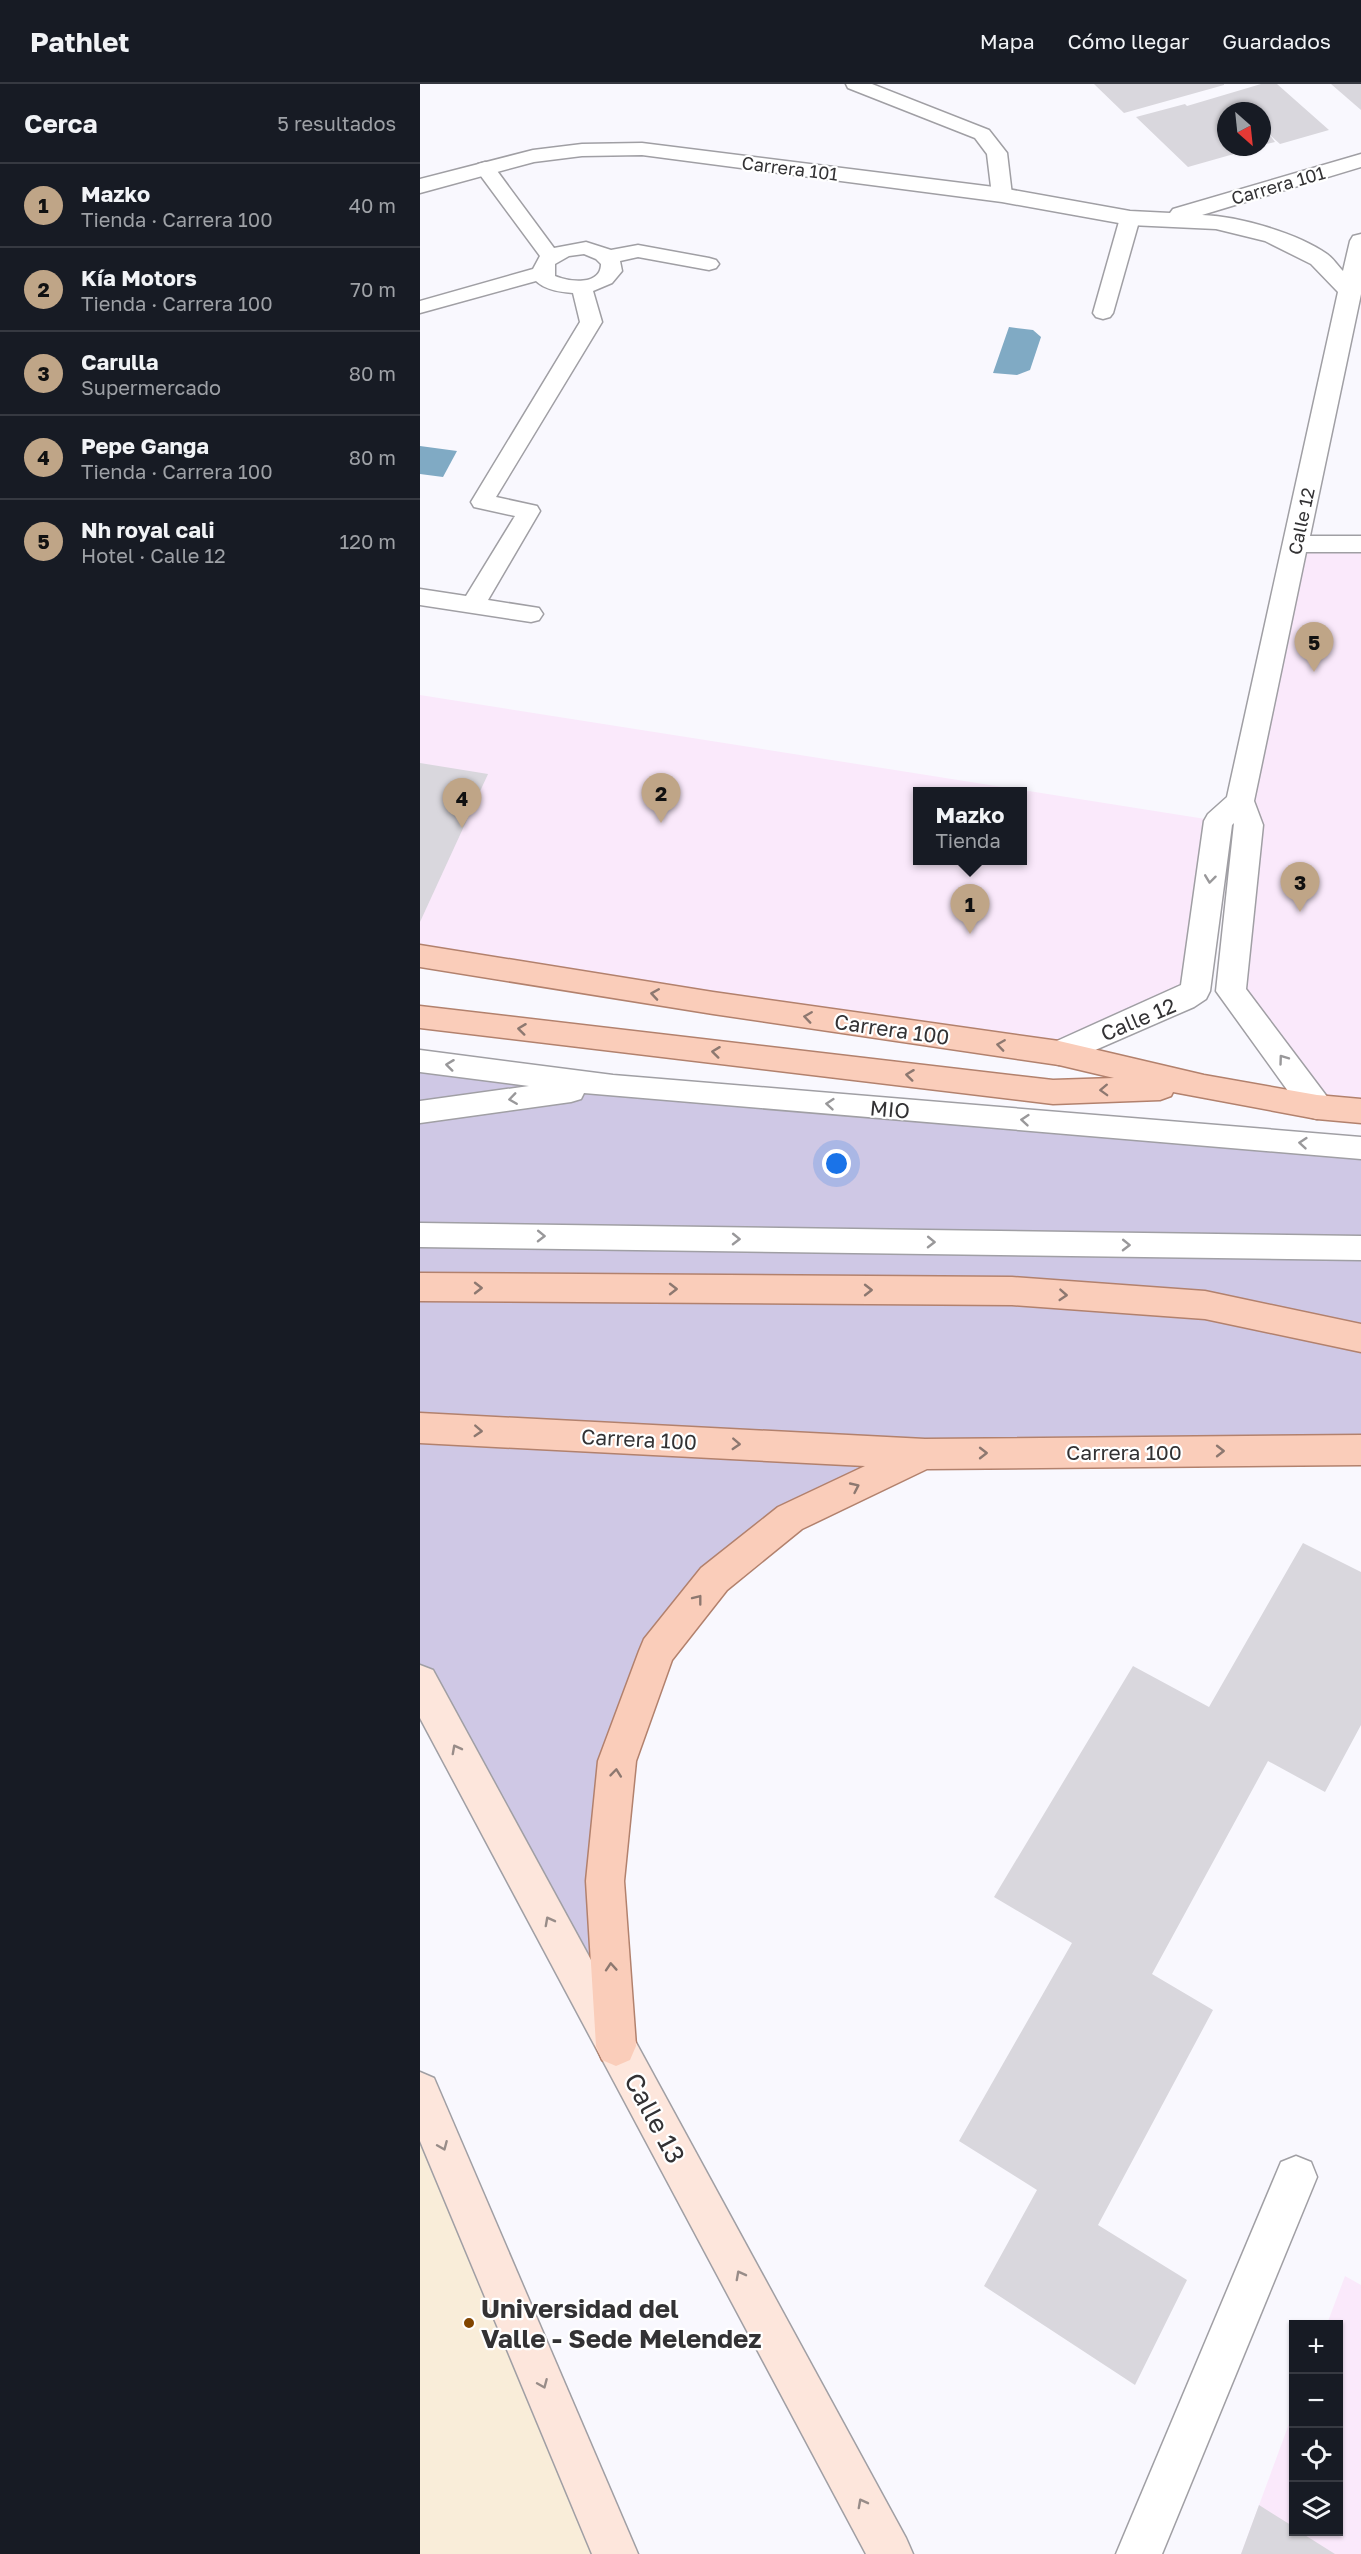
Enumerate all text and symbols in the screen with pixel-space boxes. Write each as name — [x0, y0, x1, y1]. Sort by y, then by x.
text: Pathlet — [30, 25, 130, 58]
text: Mapa — [980, 28, 1035, 54]
text: Cómo llegar — [1068, 28, 1189, 54]
text: Guardados — [1222, 28, 1331, 54]
north arrow — [1217, 102, 1271, 156]
text: Cerca — [24, 108, 98, 139]
text: 5 resultados — [277, 111, 396, 135]
street label: Carrera 101 — [741, 151, 840, 185]
street label: Carrera 101 — [1228, 161, 1328, 209]
text: Mazko — [81, 180, 150, 207]
text: 1 — [38, 193, 49, 217]
text: 40 m — [349, 193, 396, 217]
text: Tienda · Carrera 100 — [81, 207, 273, 231]
text: Kía Motors — [81, 264, 197, 291]
text: 2 — [37, 277, 50, 301]
text: 70 m — [350, 277, 396, 301]
text: Tienda · Carrera 100 — [81, 291, 273, 315]
text: Carulla — [81, 348, 159, 375]
text: 3 — [37, 361, 50, 385]
text: 80 m — [349, 361, 396, 385]
text: Supermercado — [81, 375, 221, 399]
text: Pepe Ganga — [81, 432, 209, 459]
text: 4 — [37, 445, 50, 469]
text: 80 m — [349, 445, 396, 469]
text: Tienda · Carrera 100 — [81, 459, 273, 483]
street label: Calle 12 — [1283, 486, 1319, 556]
text: Nh royal cali — [81, 516, 214, 543]
text: 5 — [37, 529, 50, 553]
text: 120 m — [340, 529, 396, 553]
text: Hotel · Calle 12 — [81, 543, 226, 567]
pin: 5 — [1294, 622, 1334, 672]
pin: 2 — [642, 774, 680, 823]
pin: 4 — [442, 778, 482, 828]
popup — [913, 787, 1027, 865]
text: Mazko — [935, 801, 1005, 828]
text: Tienda — [935, 828, 1001, 852]
pin: 3 — [1280, 862, 1320, 912]
one-way arrow — [1204, 874, 1217, 883]
pin: 1 — [950, 884, 990, 934]
one-way arrow — [651, 988, 660, 1000]
street label: Calle 12 — [1096, 992, 1180, 1046]
street label: Carrera 100 — [833, 1008, 951, 1050]
one-way arrow — [803, 1011, 812, 1023]
one-way arrow — [518, 1024, 527, 1036]
one-way arrow — [996, 1039, 1005, 1051]
one-way arrow — [712, 1046, 721, 1059]
one-way arrow — [1279, 1055, 1290, 1066]
one-way arrow — [446, 1060, 455, 1072]
one-way arrow — [905, 1069, 914, 1082]
one-way arrow — [1099, 1084, 1108, 1097]
one-way arrow — [509, 1093, 518, 1105]
street label: MIO — [869, 1094, 911, 1124]
one-way arrow — [826, 1098, 835, 1111]
one-way arrow — [1020, 1114, 1029, 1127]
one-way arrow — [1298, 1137, 1307, 1150]
your location — [822, 1149, 851, 1178]
one-way arrow — [537, 1230, 546, 1243]
one-way arrow — [732, 1233, 741, 1245]
one-way arrow — [927, 1236, 936, 1248]
one-way arrow — [1122, 1238, 1131, 1251]
one-way arrow — [474, 1282, 483, 1294]
one-way arrow — [669, 1283, 678, 1295]
one-way arrow — [864, 1284, 873, 1297]
one-way arrow — [1059, 1288, 1068, 1301]
street label: Carrera 100 — [580, 1423, 698, 1455]
one-way arrow — [474, 1425, 483, 1438]
one-way arrow — [732, 1438, 741, 1451]
street label: Carrera 100 — [1066, 1439, 1182, 1465]
one-way arrow — [1216, 1445, 1225, 1457]
one-way arrow — [979, 1447, 988, 1459]
one-way arrow — [848, 1483, 859, 1495]
one-way arrow — [691, 1595, 702, 1606]
one-way arrow — [452, 1745, 463, 1756]
one-way arrow — [609, 1768, 622, 1777]
one-way arrow — [545, 1917, 556, 1927]
one-way arrow — [605, 1963, 618, 1972]
street label: Calle 13 — [618, 2067, 692, 2169]
one-way arrow — [436, 2140, 448, 2151]
one-way arrow — [736, 2271, 747, 2282]
place label: Universidad del Valle - Sede Melendez — [481, 2293, 762, 2354]
marker: Universidad del Valle - Sede Melendez — [462, 2316, 476, 2330]
map controls — [1289, 2320, 1343, 2536]
button: + — [1289, 2320, 1343, 2374]
button: − — [1289, 2374, 1343, 2428]
one-way arrow — [536, 2377, 548, 2388]
button: locate — [1289, 2428, 1343, 2482]
button: layers — [1289, 2482, 1343, 2536]
one-way arrow — [858, 2498, 869, 2509]

